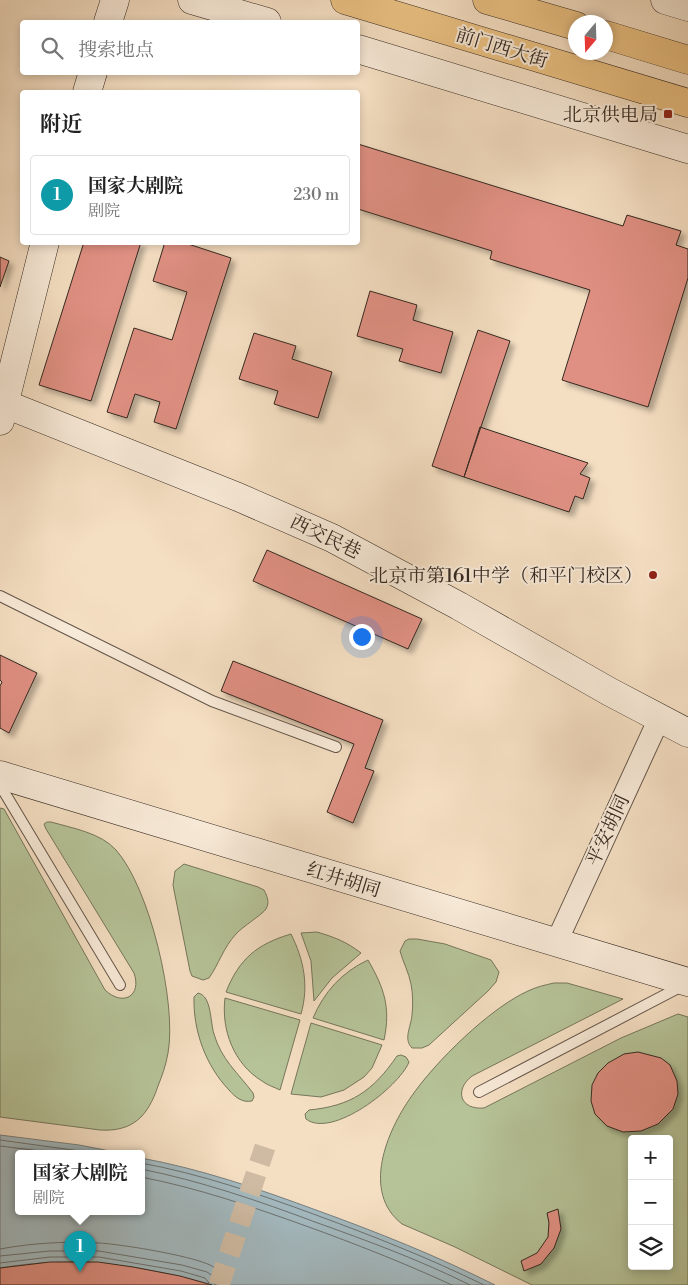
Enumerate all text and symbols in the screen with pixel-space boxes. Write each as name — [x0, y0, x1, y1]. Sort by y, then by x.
north arrow — [568, 15, 613, 60]
search box — [20, 20, 360, 75]
street label: 前门西大街 — [453, 23, 551, 73]
icon: search — [38, 34, 66, 62]
text: 搜索地点 — [78, 38, 154, 62]
place label: 北京供电局 — [563, 103, 658, 127]
marker: 北京供电局 — [662, 108, 674, 120]
text: 附近 — [40, 112, 82, 138]
text: 国家大剧院 — [88, 174, 183, 198]
text: 1 — [53, 185, 61, 205]
text: 230 m — [293, 185, 339, 205]
text: 剧院 — [88, 201, 120, 221]
street label: 西交民巷 — [286, 509, 365, 564]
place label: 北京市第161中学（和平门校区） — [369, 564, 643, 588]
marker: 北京市第161中学（和平门校区） — [647, 569, 659, 581]
your location — [349, 624, 375, 650]
street label: 平安胡同 — [581, 791, 635, 870]
street label: 红井胡同 — [304, 857, 384, 903]
map controls — [628, 1135, 673, 1270]
button: + — [628, 1135, 673, 1180]
popup — [15, 1150, 145, 1215]
text: 国家大剧院 — [32, 1161, 128, 1185]
button: − — [628, 1180, 673, 1225]
text: 剧院 — [32, 1188, 65, 1208]
button: layers — [628, 1225, 673, 1270]
pin: 1 — [64, 1231, 96, 1272]

